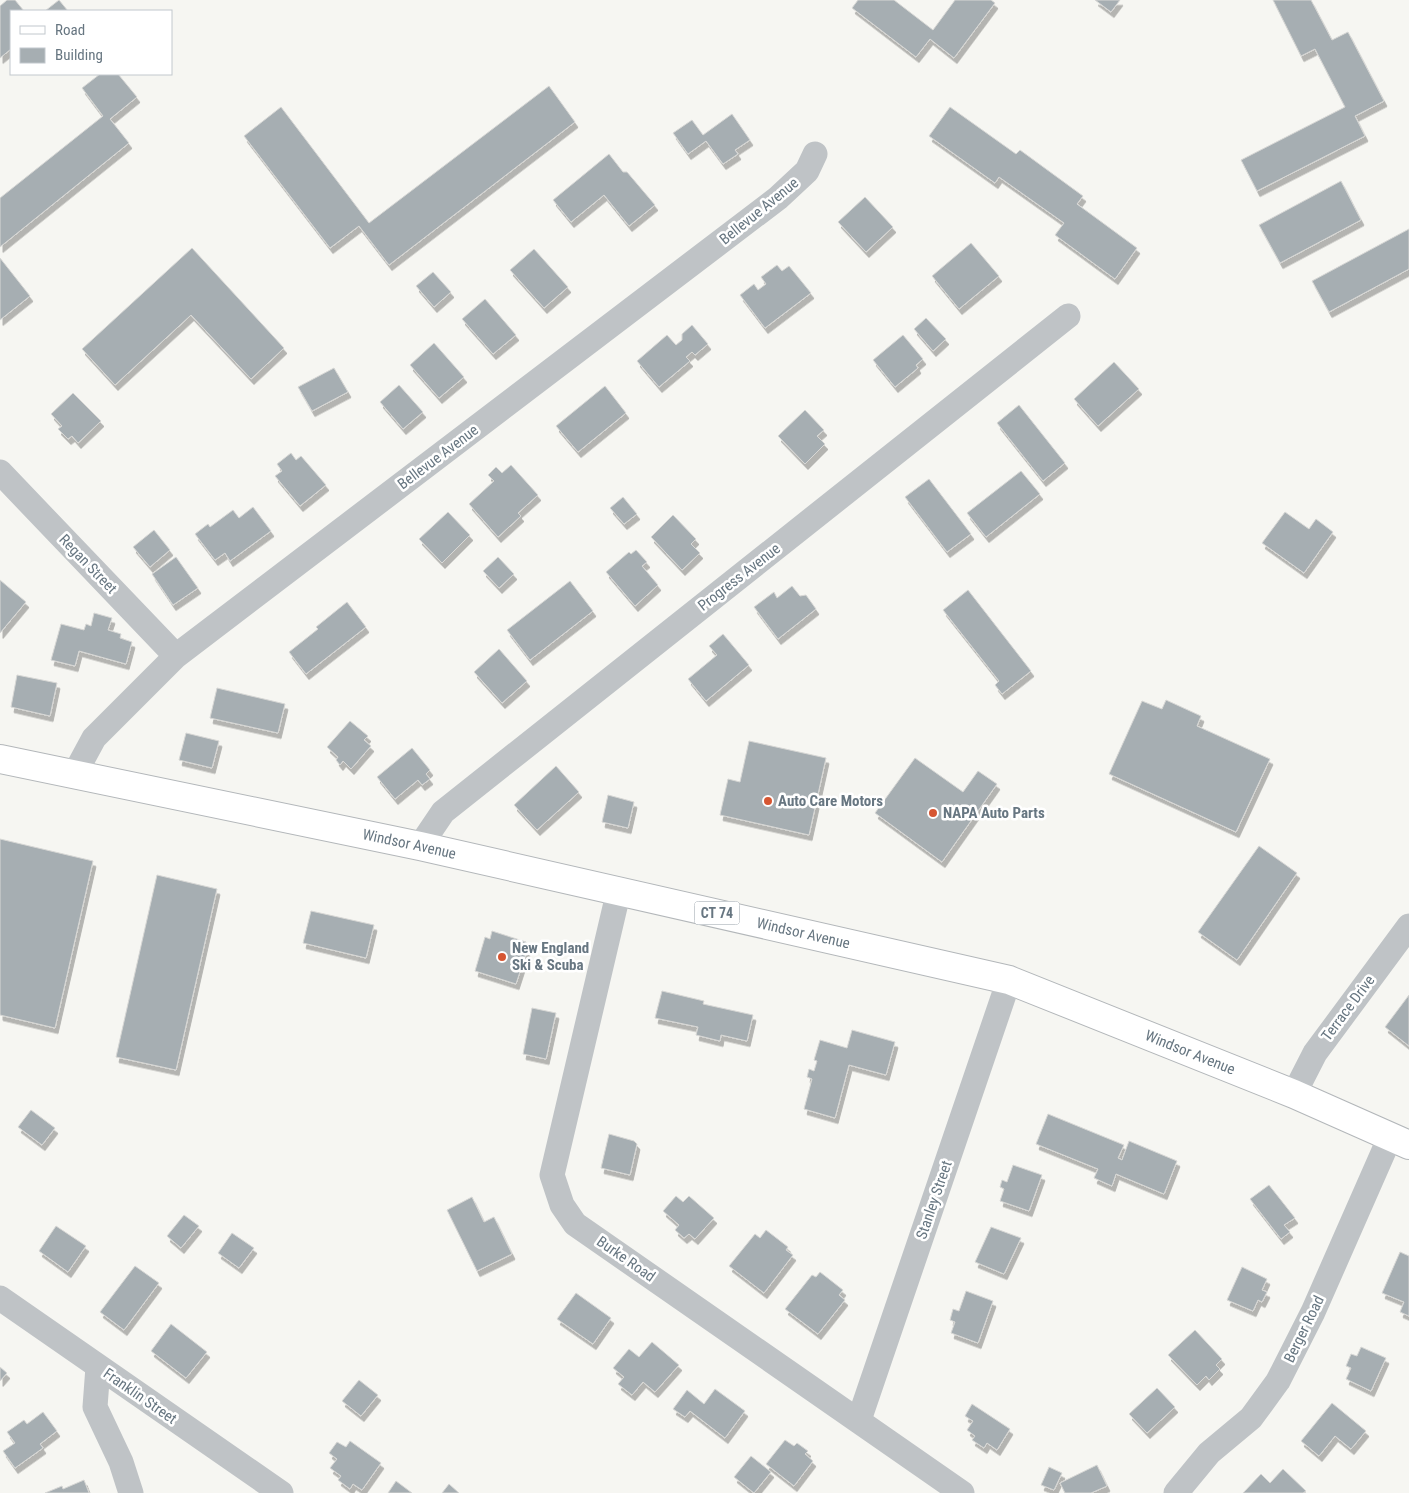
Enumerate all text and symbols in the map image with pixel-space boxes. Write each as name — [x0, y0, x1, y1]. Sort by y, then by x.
legend — [10, 10, 172, 75]
text: Road — [55, 21, 85, 39]
text: Building — [55, 46, 103, 64]
street label: Bellevue Avenue — [716, 174, 802, 248]
street label: Bellevue Avenue — [394, 421, 482, 493]
street label: Regan Street — [55, 531, 121, 597]
street label: Progress Avenue — [694, 539, 784, 615]
place label: Auto Care Motors — [778, 792, 883, 810]
marker: Auto Care Motors — [762, 795, 774, 807]
place label: NAPA Auto Parts — [943, 804, 1045, 822]
marker: NAPA Auto Parts — [927, 807, 939, 819]
street label: Windsor Avenue — [361, 825, 458, 863]
road number: CT 74 — [694, 901, 740, 924]
street label: Windsor Avenue — [755, 914, 852, 953]
place label: New England Ski & Scuba — [512, 939, 589, 974]
marker: New England Ski & Scuba — [496, 951, 508, 963]
street label: Terrace Drive — [1317, 972, 1379, 1044]
street label: Windsor Avenue — [1143, 1026, 1238, 1078]
street label: Stanley Street — [912, 1158, 956, 1242]
street label: Burke Road — [593, 1232, 659, 1286]
street label: Berger Road — [1280, 1293, 1328, 1365]
street label: Franklin Street — [100, 1364, 180, 1428]

